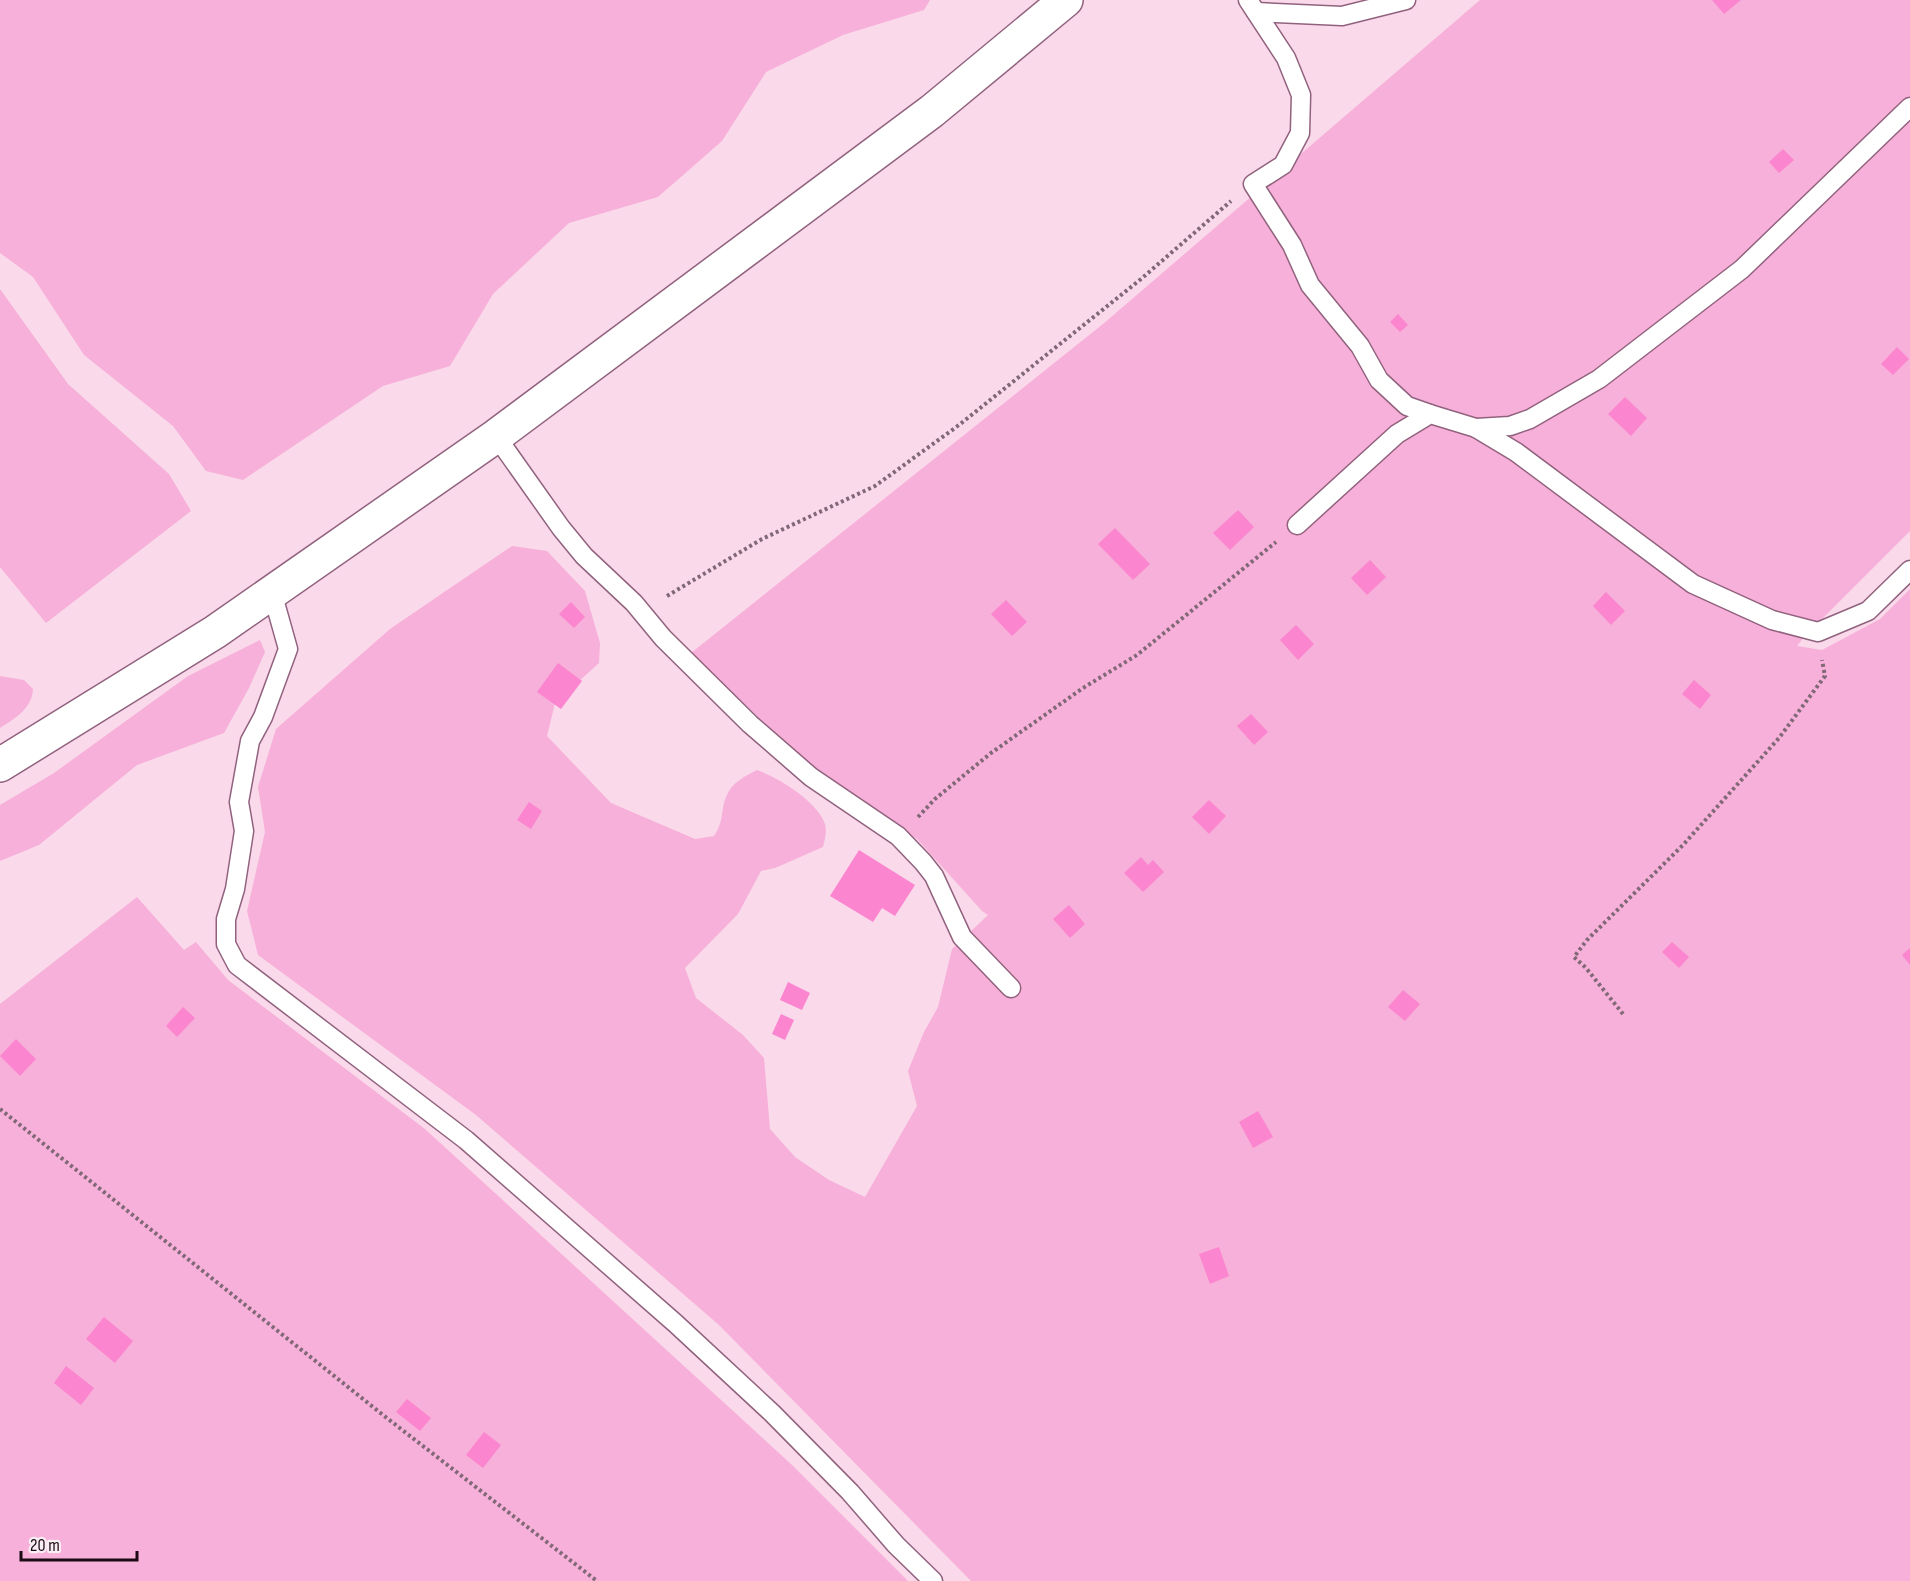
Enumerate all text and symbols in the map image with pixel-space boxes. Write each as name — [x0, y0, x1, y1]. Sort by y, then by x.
scale bar — [21, 1524, 136, 1562]
text: 20 m — [30, 1535, 60, 1556]

